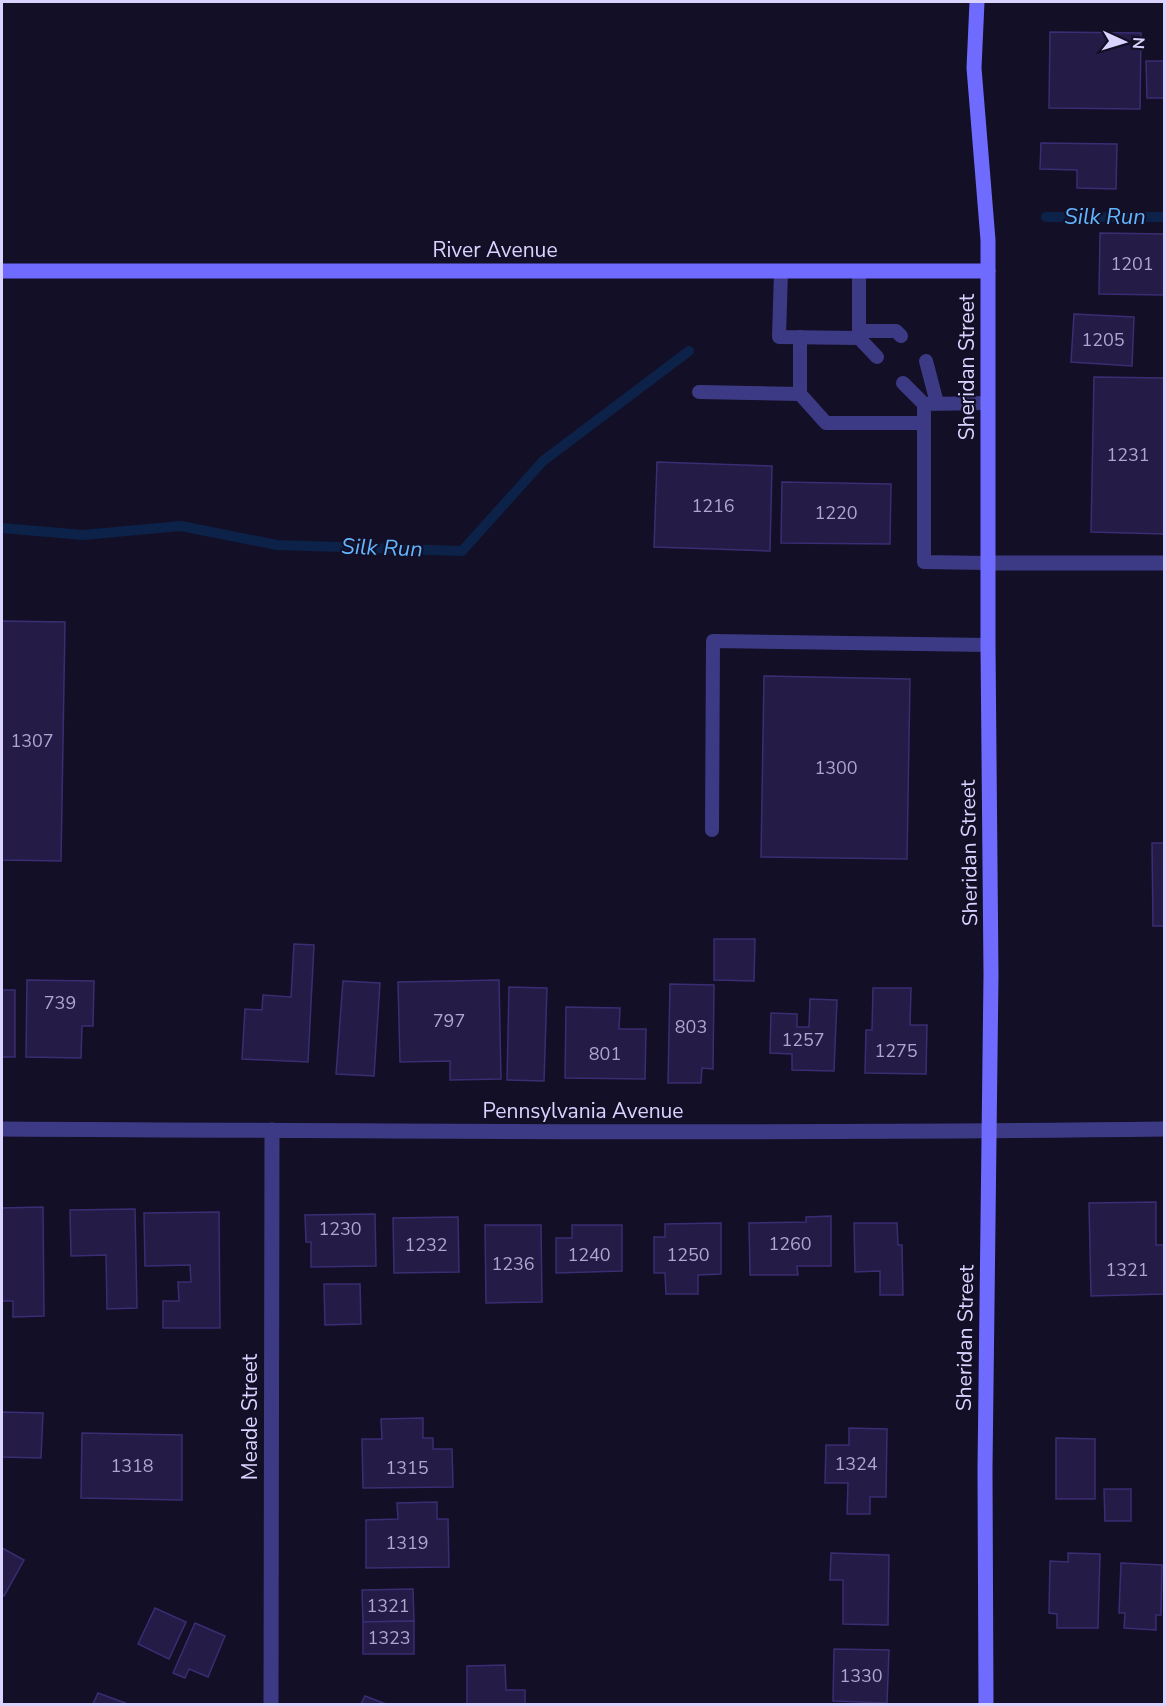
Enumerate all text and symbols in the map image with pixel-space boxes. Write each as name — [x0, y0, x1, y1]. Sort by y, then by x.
north arrow — [1094, 12, 1154, 72]
text: N — [1127, 36, 1149, 50]
water label: Silk Run — [1064, 202, 1146, 232]
street label: River Avenue — [432, 236, 558, 264]
house number: 1201 — [1110, 252, 1154, 276]
street label: Sheridan Street — [953, 293, 981, 440]
house number: 1205 — [1081, 328, 1125, 352]
house number: 1231 — [1106, 443, 1150, 467]
house number: 1216 — [691, 494, 735, 518]
house number: 1220 — [814, 501, 858, 525]
water label: Silk Run — [341, 532, 423, 564]
house number: 1307 — [10, 729, 54, 753]
house number: 1300 — [814, 756, 858, 780]
street label: Sheridan Street — [954, 779, 984, 926]
house number: 739 — [44, 991, 76, 1015]
house number: 797 — [433, 1009, 465, 1033]
house number: 803 — [675, 1015, 707, 1039]
house number: 1257 — [781, 1028, 825, 1052]
house number: 1275 — [874, 1039, 918, 1063]
house number: 801 — [589, 1042, 621, 1066]
street label: Pennsylvania Avenue — [482, 1097, 684, 1125]
house number: 1230 — [318, 1217, 362, 1241]
house number: 1260 — [768, 1232, 812, 1256]
house number: 1232 — [404, 1233, 448, 1257]
house number: 1240 — [567, 1243, 611, 1267]
house number: 1250 — [666, 1243, 710, 1267]
house number: 1236 — [491, 1252, 535, 1276]
house number: 1321 — [1105, 1258, 1149, 1282]
street label: Sheridan Street — [950, 1264, 980, 1411]
street label: Meade Street — [236, 1353, 264, 1480]
house number: 1324 — [834, 1452, 878, 1476]
house number: 1318 — [110, 1454, 154, 1478]
house number: 1315 — [385, 1456, 429, 1480]
house number: 1319 — [385, 1531, 429, 1555]
house number: 1321 — [366, 1594, 410, 1618]
house number: 1323 — [367, 1626, 411, 1650]
house number: 1330 — [839, 1664, 883, 1688]

